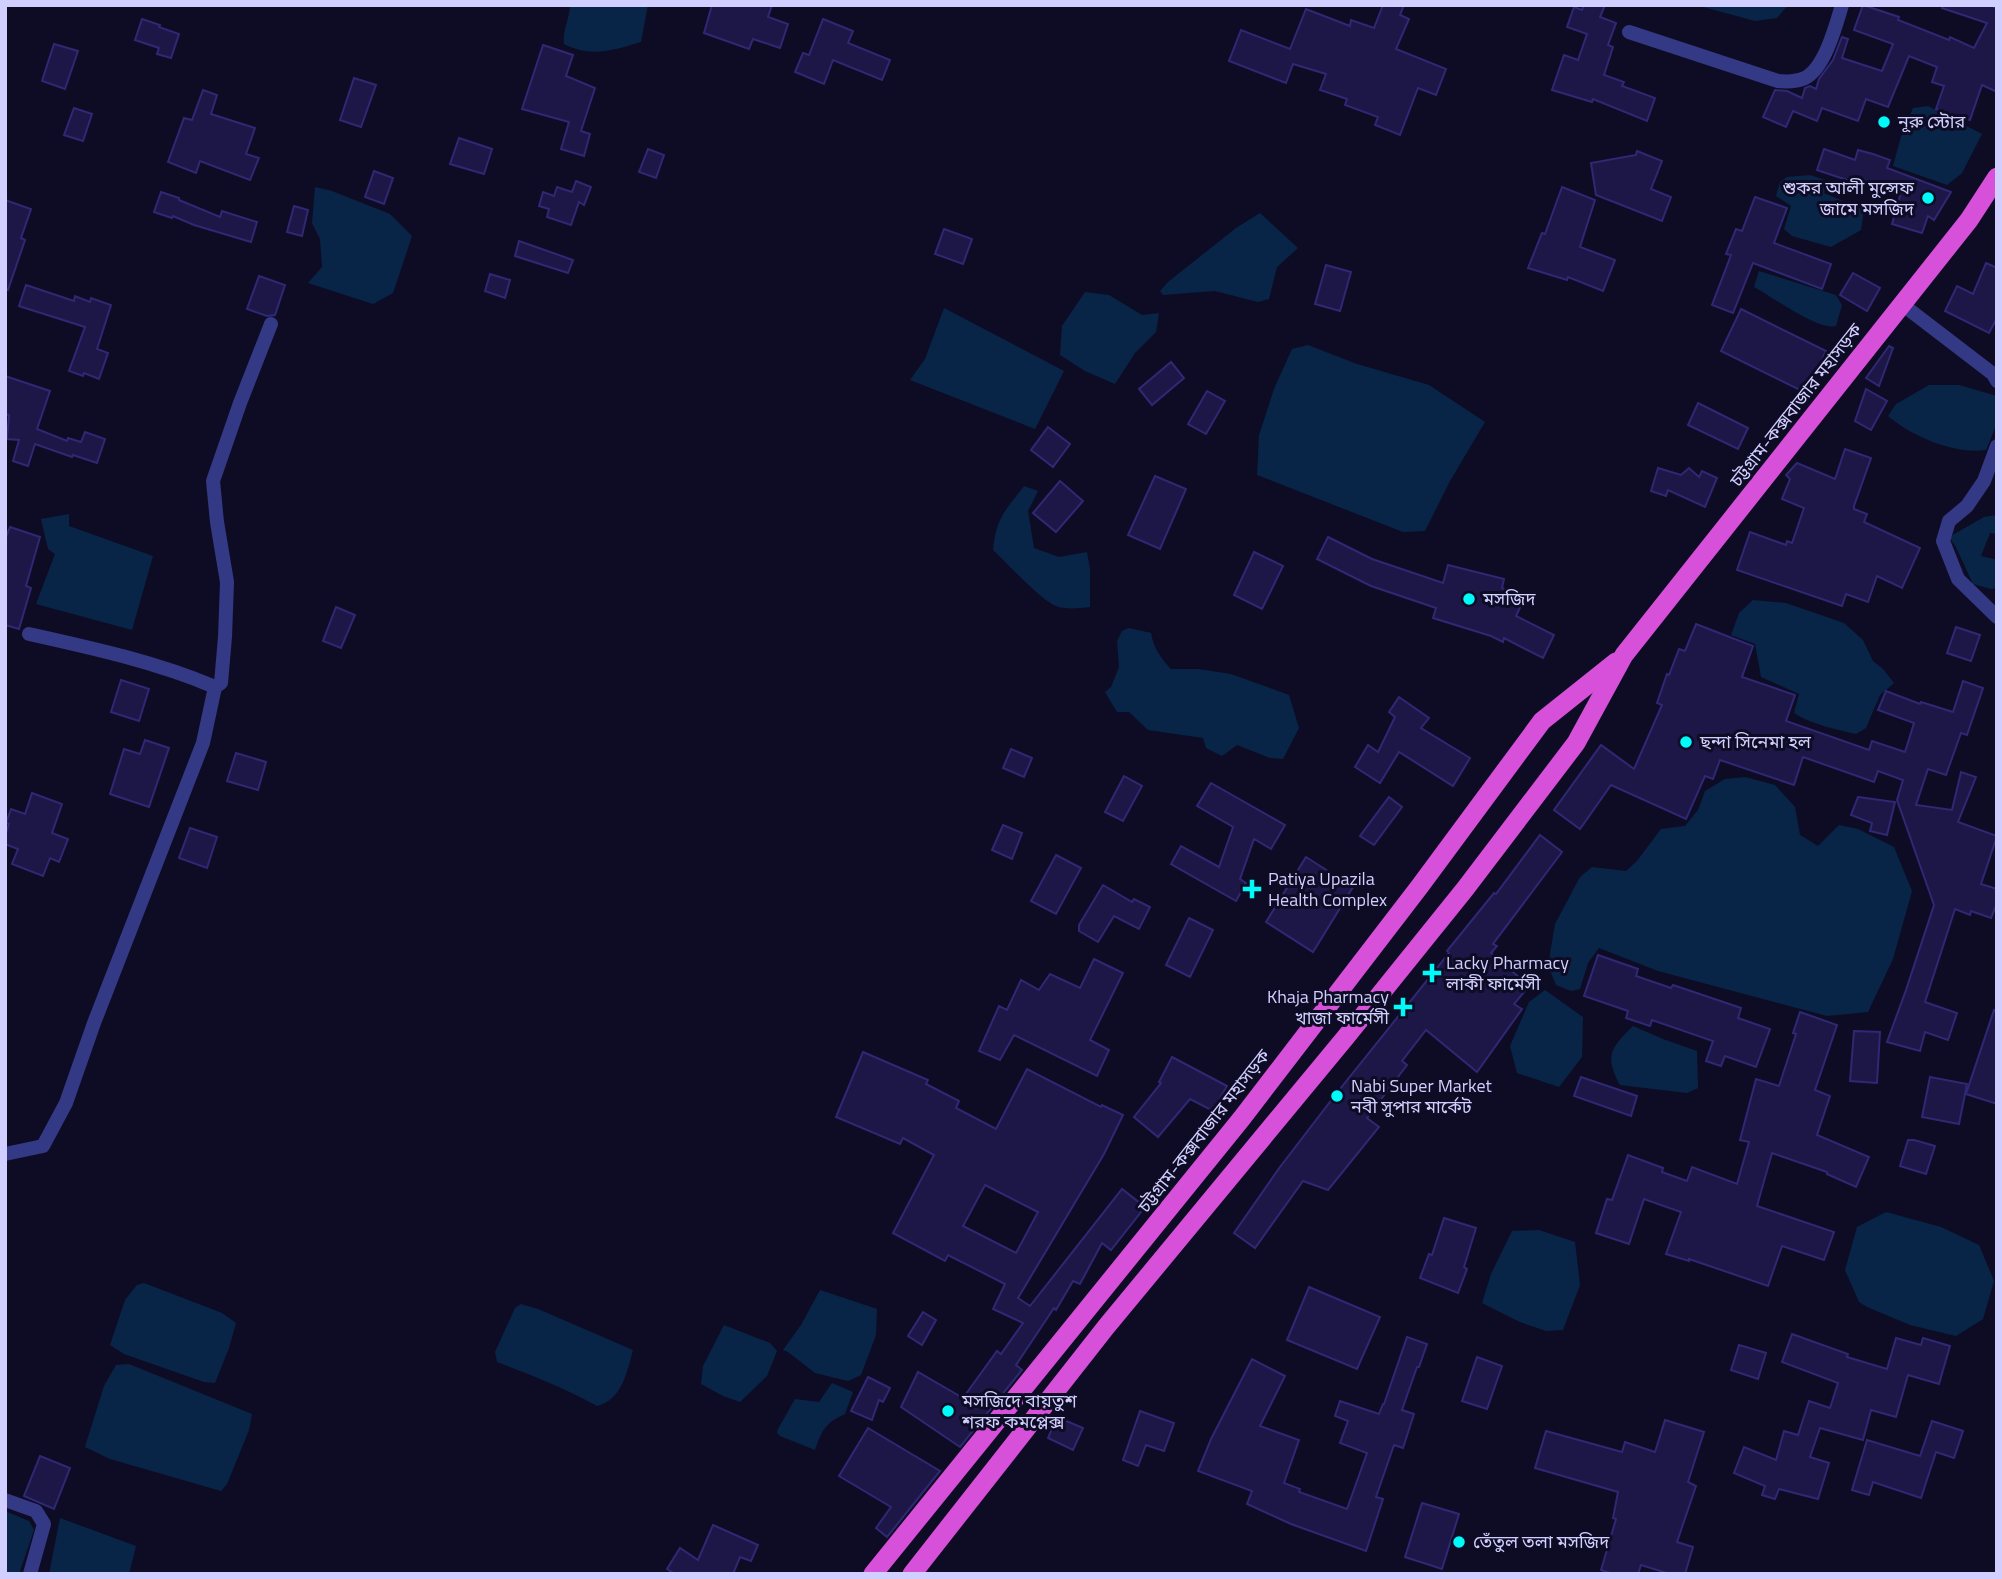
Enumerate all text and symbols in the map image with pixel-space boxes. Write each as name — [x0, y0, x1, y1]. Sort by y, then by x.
place label: নূরু স্টোর — [1897, 108, 1966, 135]
marker: নূরু স্টোর — [1876, 114, 1892, 130]
place label: শুকর আলী মুন্সেফ জামে মসজিদ — [1783, 174, 1915, 222]
marker: শুকর আলী মুন্সেফ জামে মসজিদ — [1920, 190, 1936, 206]
street label: চট্টগ্রাম-কক্সবাজার মহাসড়ক — [1722, 317, 1868, 493]
place label: মসজিদ — [1482, 585, 1537, 612]
marker: মসজিদ — [1461, 591, 1477, 607]
place label: ছন্দা সিনেমা হল — [1699, 728, 1812, 755]
marker: ছন্দা সিনেমা হল — [1678, 734, 1694, 750]
place label: Patiya Upazila Health Complex — [1268, 865, 1387, 913]
marker: Patiya Upazila Health Complex — [1242, 879, 1262, 899]
place label: Lacky Pharmacy লাকী ফার্মেসী — [1445, 949, 1569, 997]
marker: Lacky Pharmacy লাকী ফার্মেসী — [1424, 965, 1440, 981]
place label: Khaja Pharmacy খাজা ফার্মেসী — [1267, 983, 1389, 1031]
marker: Khaja Pharmacy খাজা ফার্মেসী — [1395, 999, 1411, 1015]
street label: চট্টগ্রাম-কক্সবাজার মহাসড়ক — [1130, 1043, 1276, 1219]
place label: Nabi Super Market নবী সুপার মার্কেট — [1350, 1072, 1492, 1120]
marker: Nabi Super Market নবী সুপার মার্কেট — [1329, 1088, 1345, 1104]
place label: মসজিদে বায়তুশ শরফ কমপ্লেক্স — [961, 1387, 1077, 1435]
marker: মসজিদে বায়তুশ শরফ কমপ্লেক্স — [940, 1403, 956, 1419]
place label: তেঁতুল তলা মসজিদ — [1473, 1528, 1610, 1555]
marker: তেঁতুল তলা মসজিদ — [1451, 1534, 1467, 1550]

